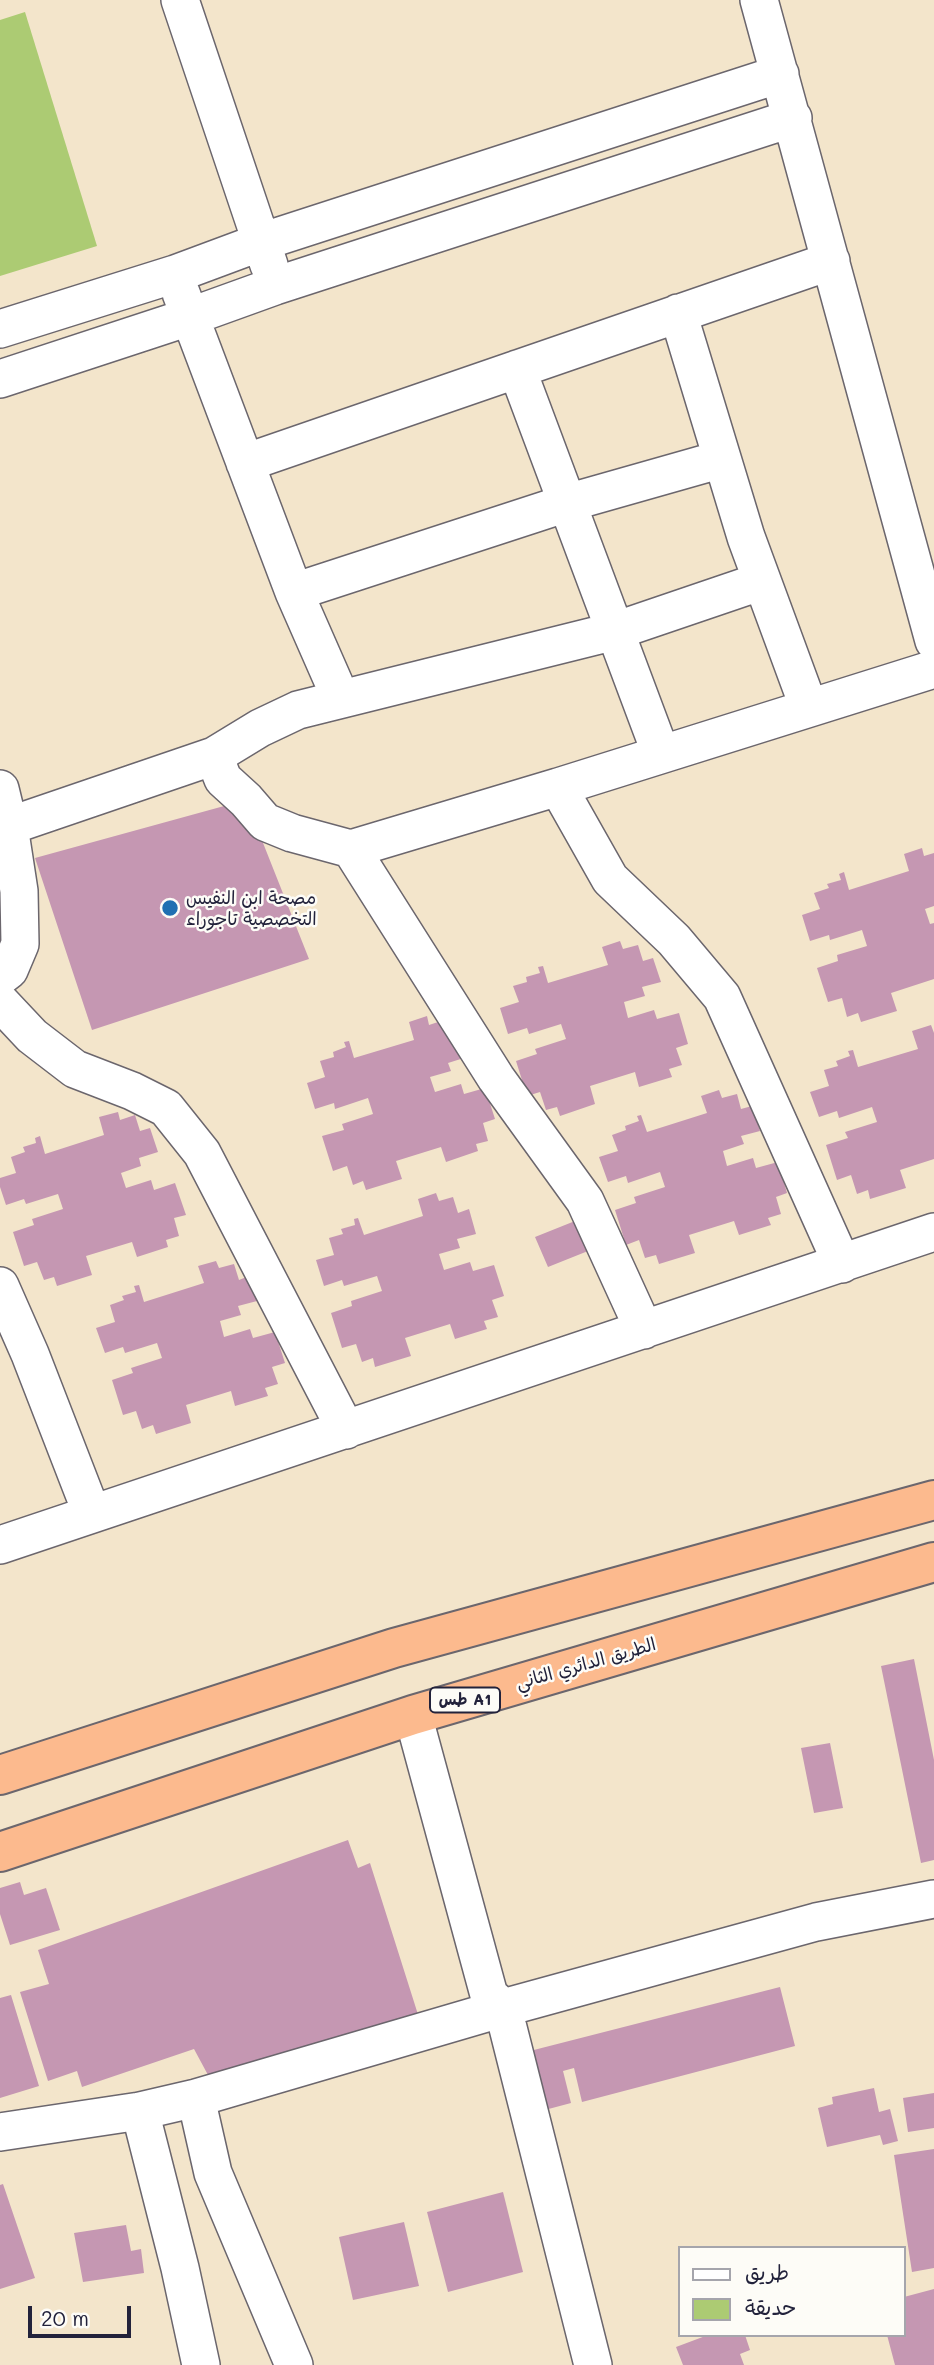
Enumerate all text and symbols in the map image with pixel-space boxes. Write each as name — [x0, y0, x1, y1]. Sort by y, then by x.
place label: مصحة ابن النفيس التخصصية تاجوراء — [186, 887, 317, 930]
marker: مصحة ابن النفيس التخصصية تاجوراء — [160, 898, 180, 918]
street label: الطريق الدائري الثاني — [513, 1634, 659, 1694]
road number: طس A1 — [430, 1688, 500, 1712]
legend — [678, 2246, 906, 2337]
text: طريق — [745, 2258, 789, 2285]
scale bar — [32, 2292, 135, 2336]
text: حديقة — [745, 2293, 796, 2320]
text: 20 m — [41, 2304, 89, 2331]

